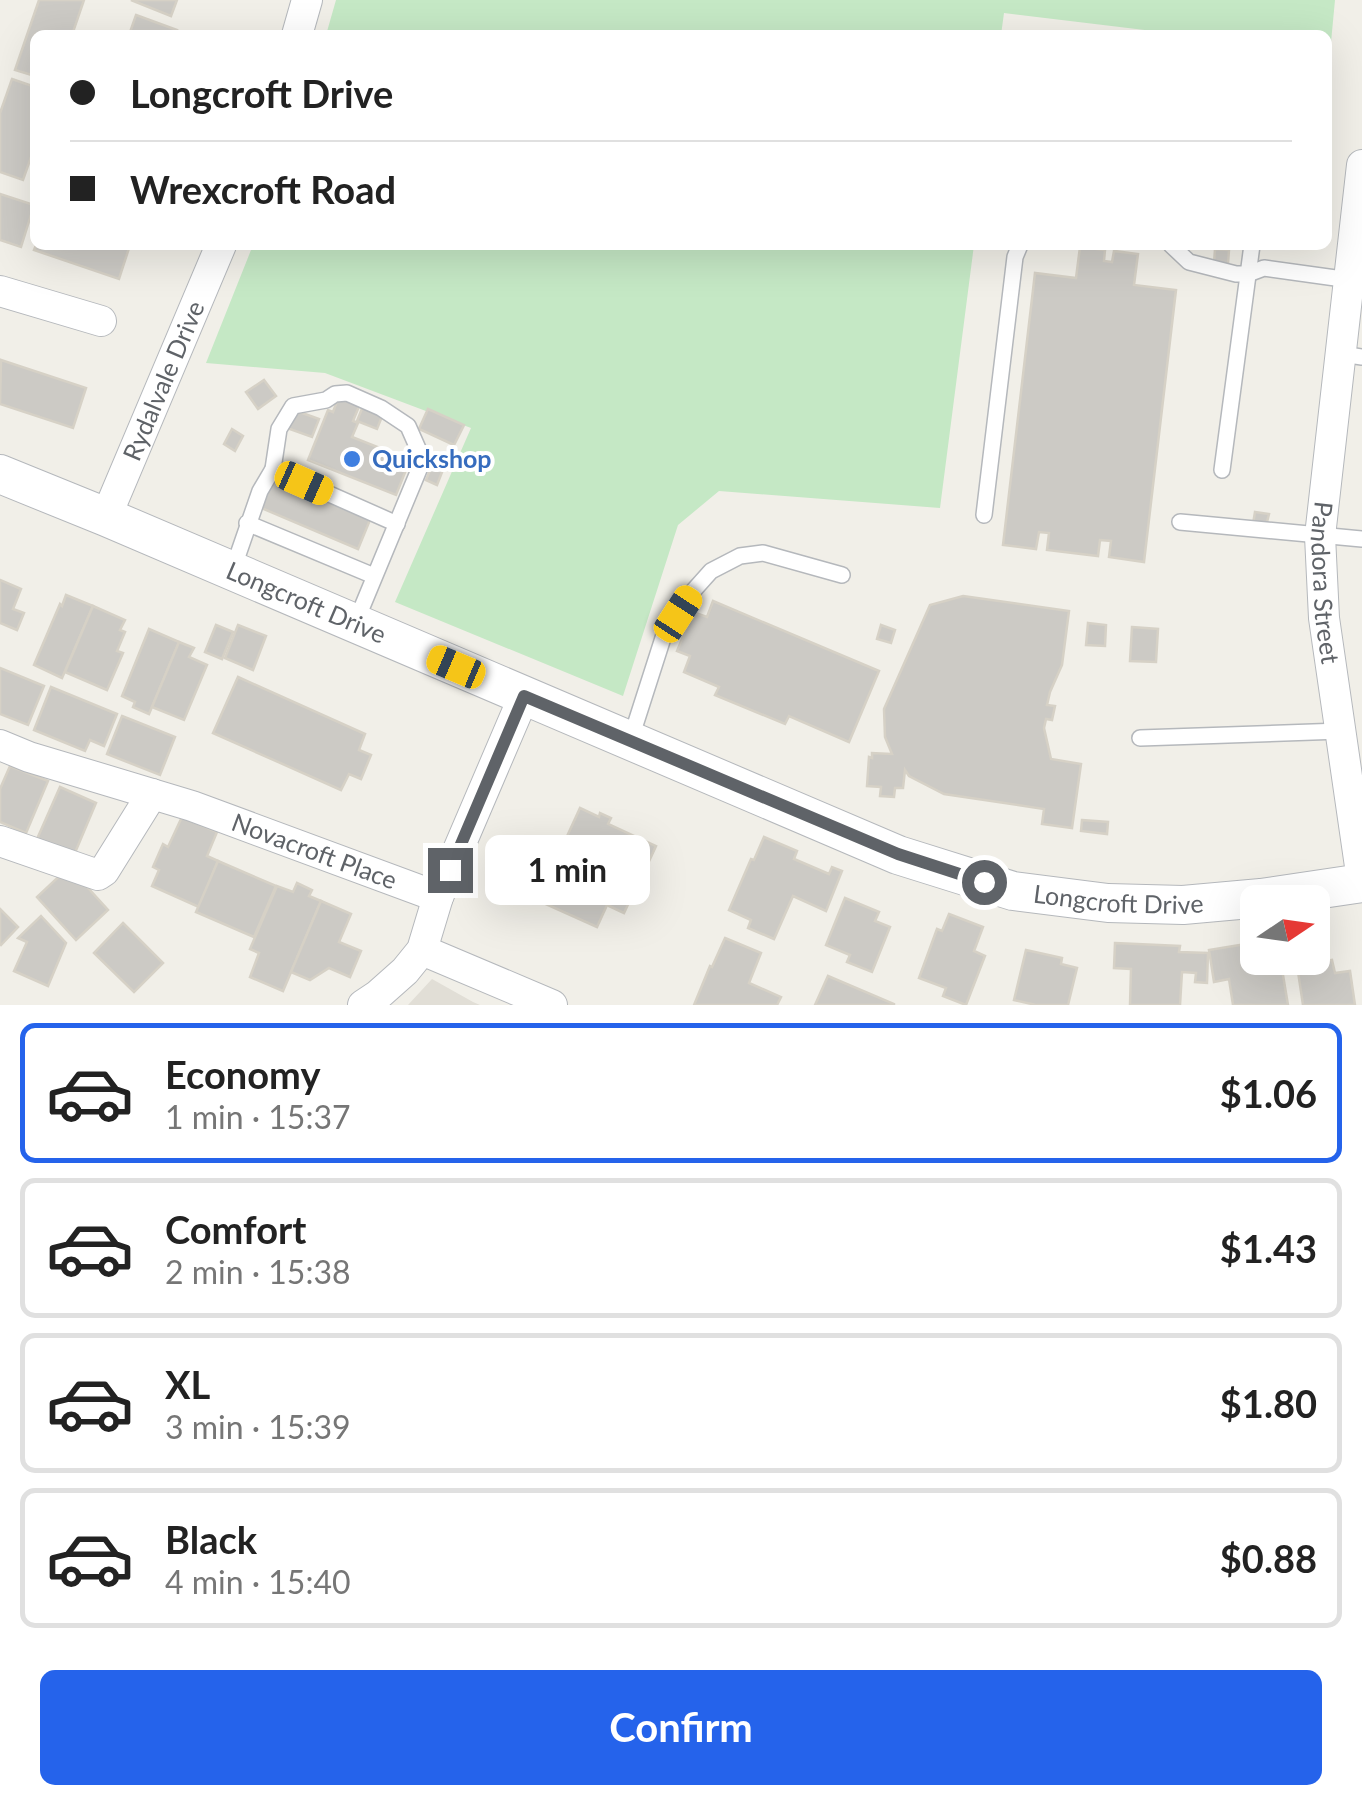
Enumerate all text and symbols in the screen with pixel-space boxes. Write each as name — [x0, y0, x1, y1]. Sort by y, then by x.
text: Longcroft Drive — [130, 70, 393, 116]
text: Wrexcroft Road — [130, 166, 396, 212]
street label: Rydalvale Drive — [116, 296, 210, 465]
place label: Quickshop — [372, 443, 492, 473]
marker: Quickshop — [341, 448, 363, 470]
car — [270, 457, 338, 509]
street label: Pandora Street — [1305, 500, 1346, 666]
street label: Longcroft Drive — [222, 554, 391, 649]
car — [649, 581, 707, 647]
car — [423, 641, 489, 693]
street label: Novacroft Place — [228, 806, 401, 895]
callout: 1 min — [485, 835, 650, 905]
route end — [428, 848, 473, 893]
text: 1 min — [528, 850, 607, 889]
route start — [962, 860, 1007, 905]
street label: Longcroft Drive — [1032, 878, 1205, 919]
north arrow — [1240, 885, 1330, 975]
map controls — [1240, 885, 1330, 975]
icon: car — [45, 1048, 135, 1138]
text: Economy — [165, 1051, 320, 1097]
text: $1.06 — [1220, 1070, 1317, 1116]
text: 1 min · 15:37 — [165, 1097, 351, 1136]
icon: car — [45, 1203, 135, 1293]
text: Comfort — [165, 1206, 306, 1252]
text: $1.43 — [1220, 1225, 1317, 1271]
text: 2 min · 15:38 — [165, 1252, 351, 1291]
icon: car — [45, 1358, 135, 1448]
text: XL — [165, 1361, 210, 1407]
text: $1.80 — [1220, 1380, 1317, 1426]
text: 3 min · 15:39 — [165, 1407, 351, 1446]
icon: car — [45, 1513, 135, 1603]
text: Black — [165, 1516, 257, 1562]
text: $0.88 — [1220, 1535, 1317, 1581]
text: 4 min · 15:40 — [165, 1562, 351, 1601]
button: Confirm — [40, 1670, 1322, 1785]

